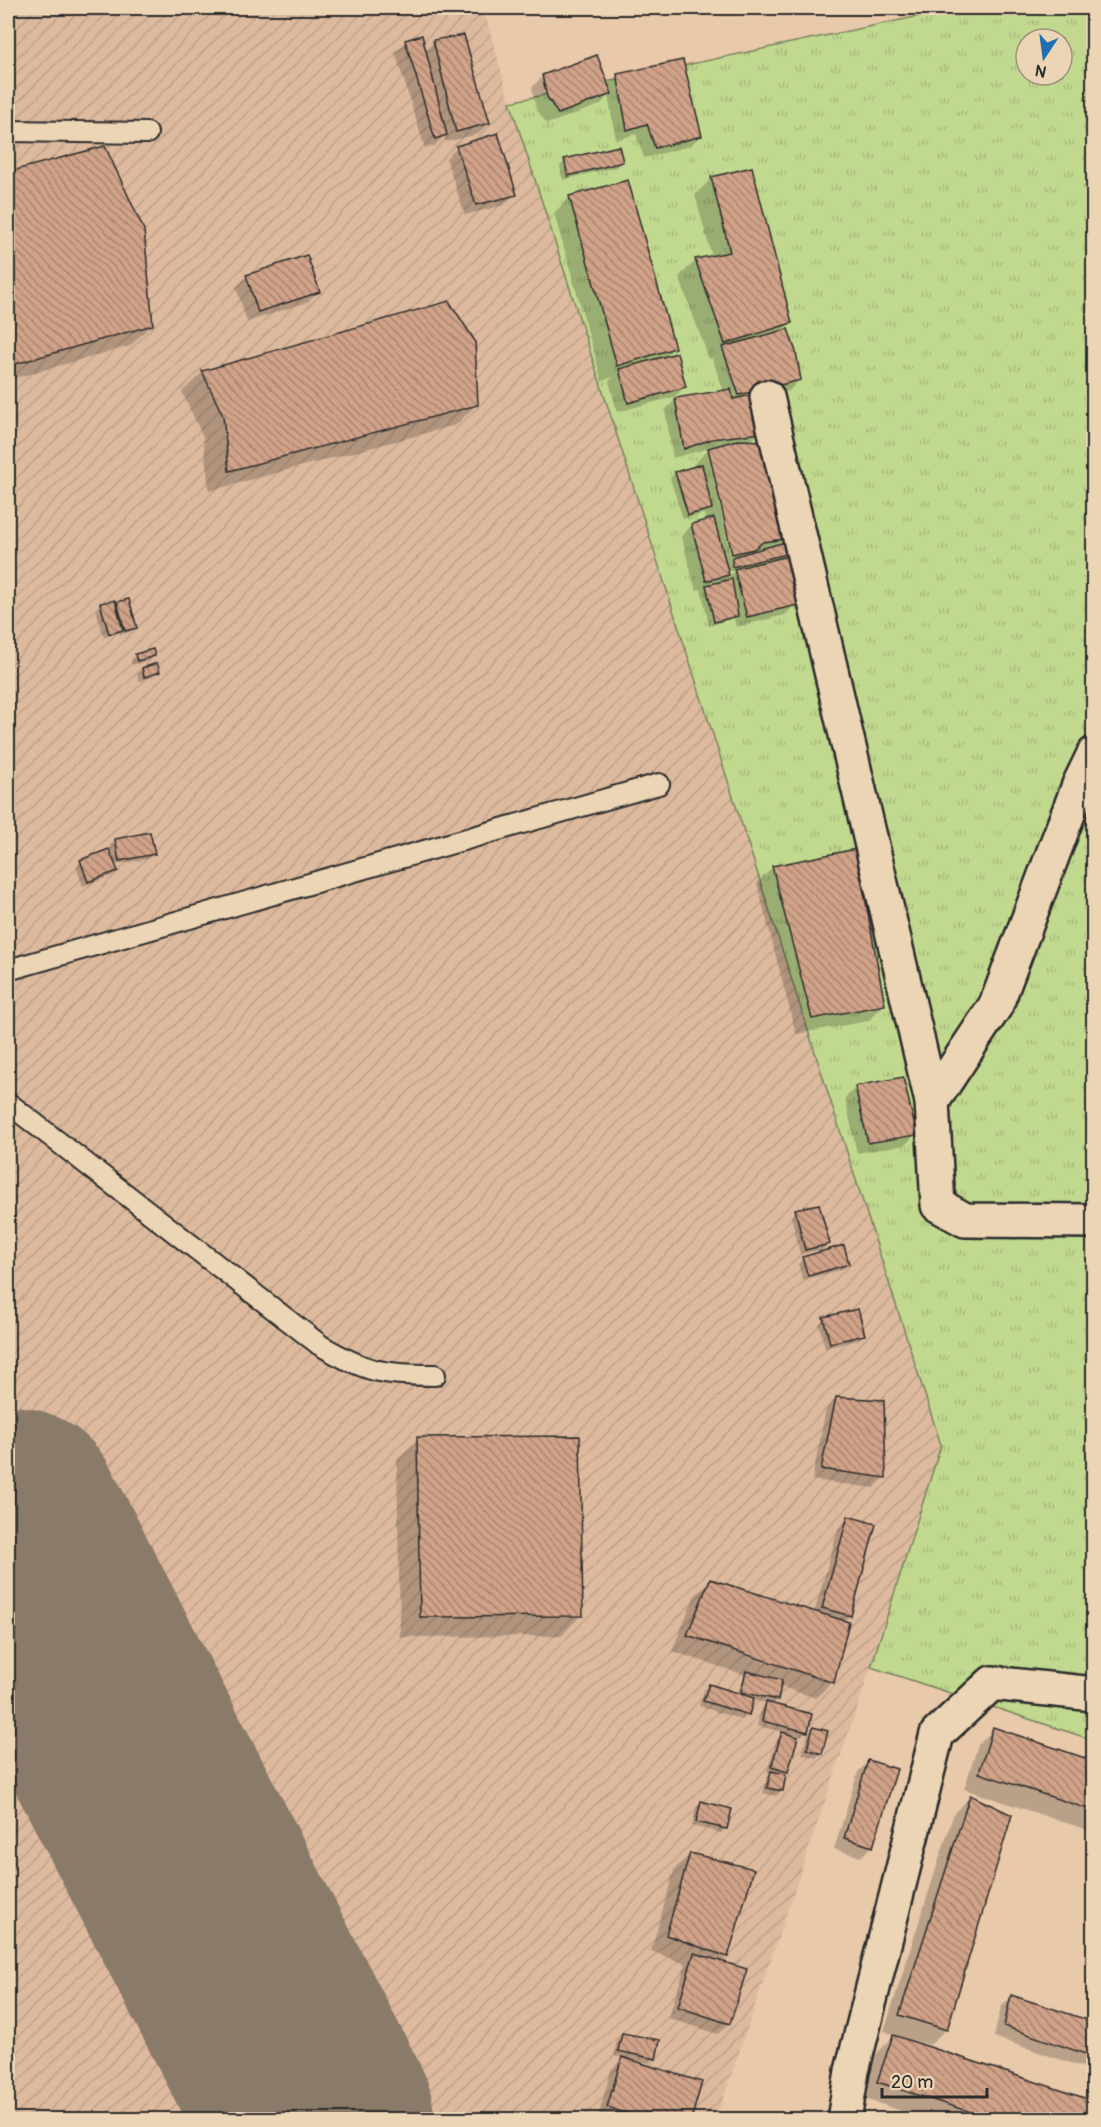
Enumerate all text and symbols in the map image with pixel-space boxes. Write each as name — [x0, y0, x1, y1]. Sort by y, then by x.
north arrow — [1014, 27, 1074, 87]
text: N — [1033, 60, 1048, 82]
scale bar — [882, 2061, 987, 2099]
text: 20 m — [891, 2071, 933, 2094]

